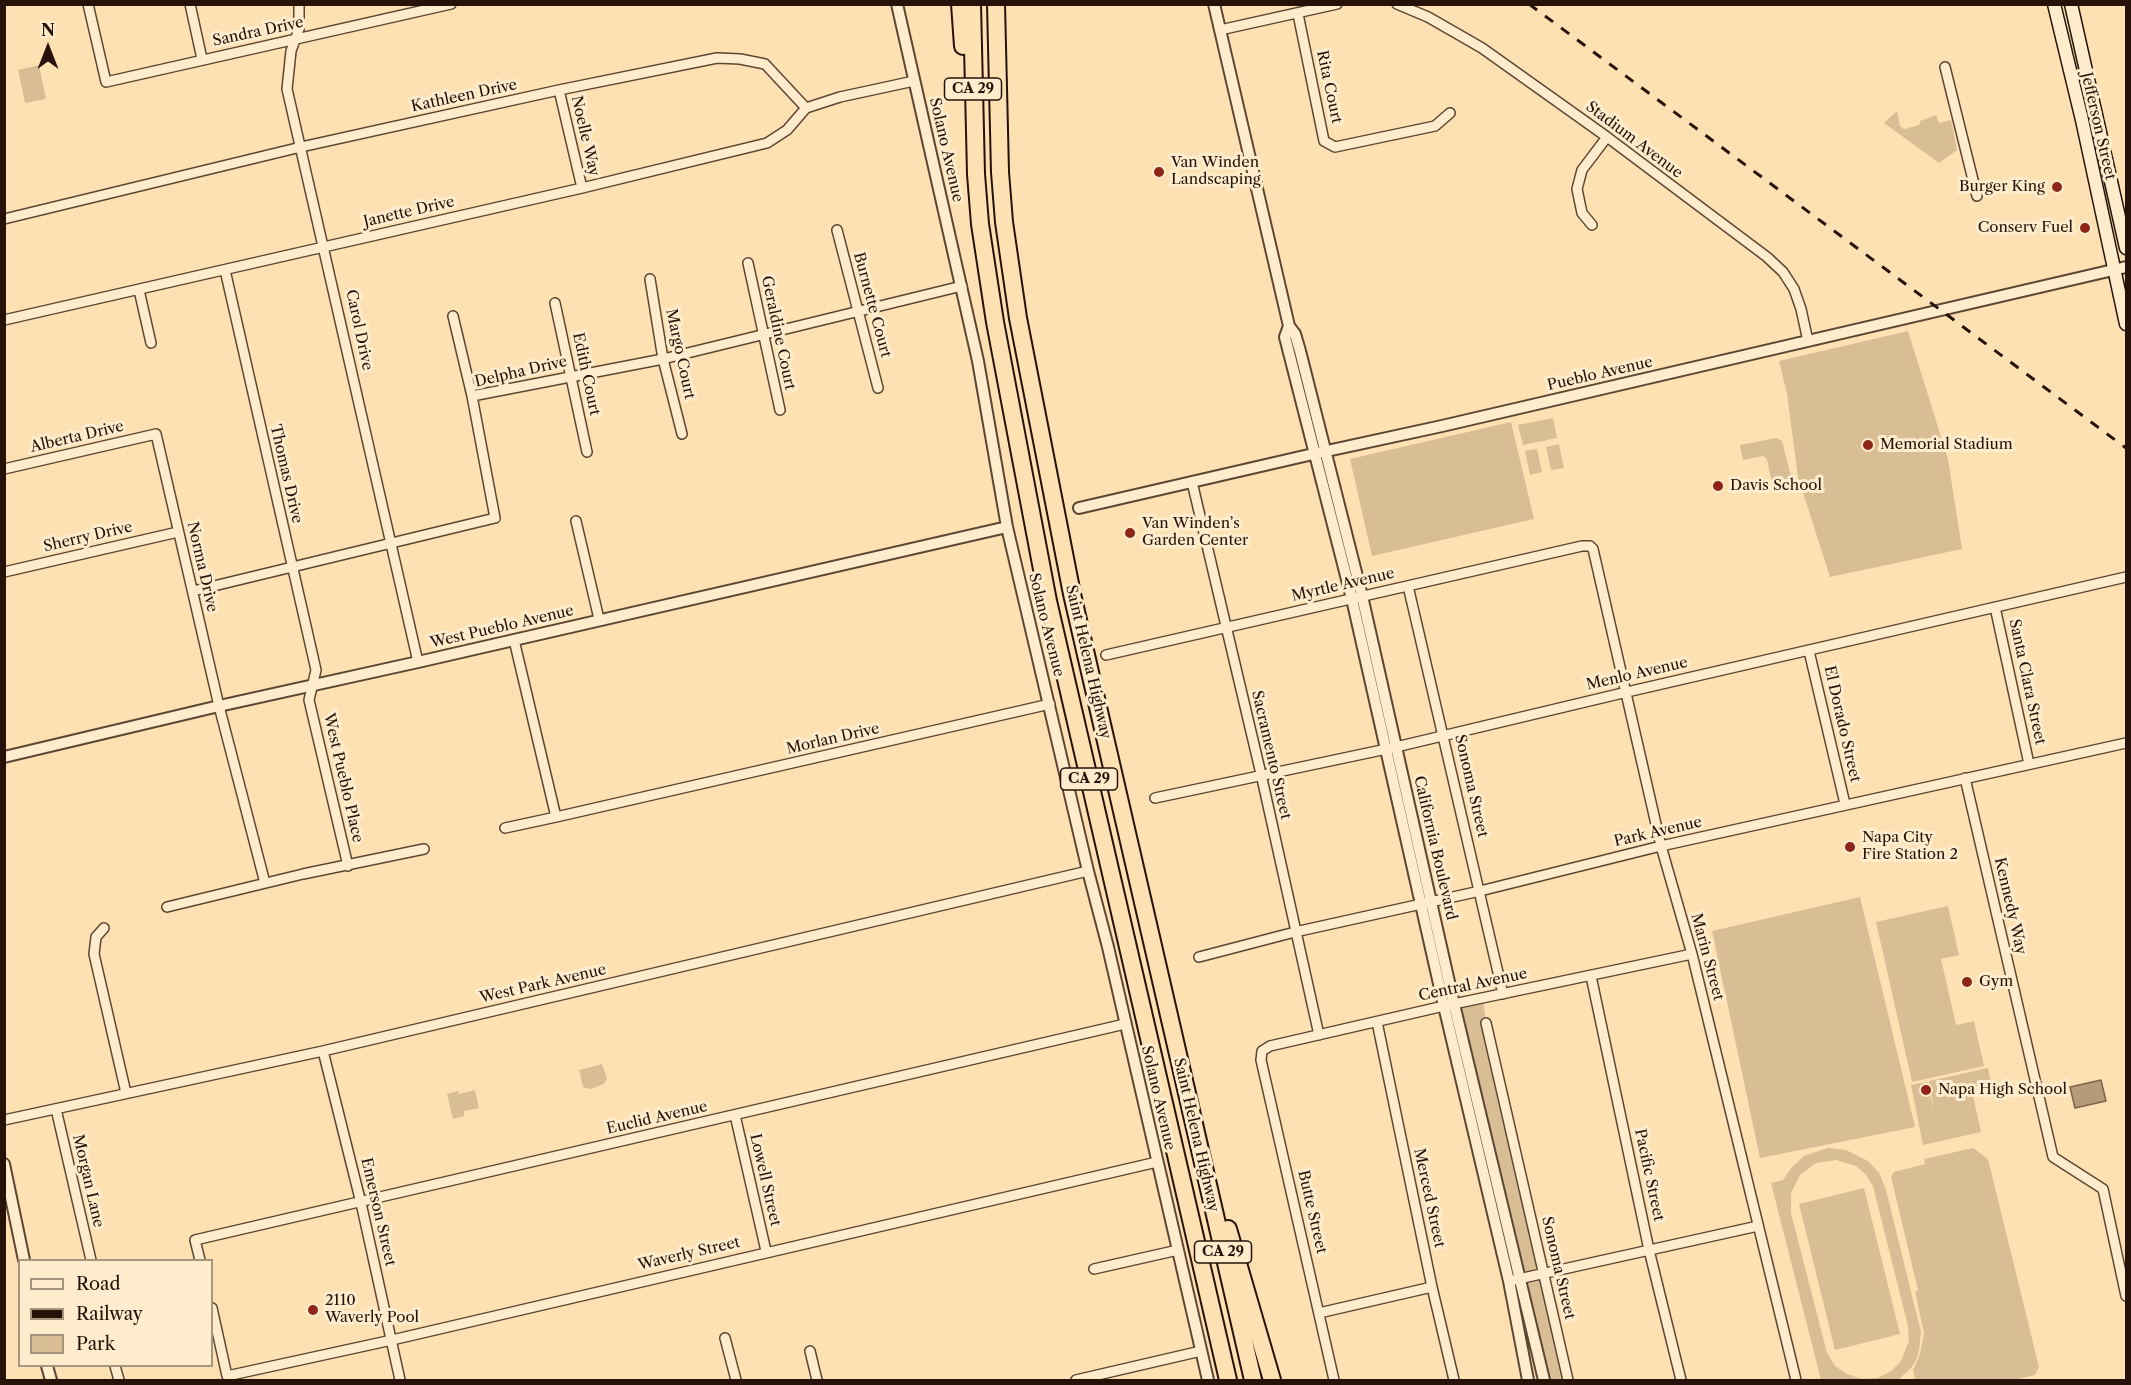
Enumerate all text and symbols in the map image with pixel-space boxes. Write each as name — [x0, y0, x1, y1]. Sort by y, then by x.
street label: Sandra Drive — [211, 14, 305, 50]
north arrow — [18, 18, 78, 78]
text: N — [41, 20, 55, 40]
street label: Rita Court — [1312, 49, 1346, 125]
street label: Jefferson Street — [2077, 70, 2119, 182]
street label: Kathleen Drive — [409, 76, 519, 116]
road number: CA 29 — [944, 78, 1002, 100]
street label: Noelle Way — [567, 94, 603, 178]
street label: Solano Avenue — [925, 96, 967, 204]
street label: Stadium Avenue — [1582, 98, 1686, 182]
place label: Van Winden Landscaping — [1171, 154, 1261, 189]
marker: Van Winden Landscaping — [1152, 165, 1166, 179]
place label: Burger King — [1959, 178, 2045, 196]
marker: Burger King — [2050, 180, 2064, 194]
street label: Janette Drive — [362, 193, 456, 231]
place label: Conserv Fuel — [1978, 219, 2073, 237]
marker: Conserv Fuel — [2078, 221, 2092, 235]
street label: Burnette Court — [849, 250, 895, 360]
street label: Geraldine Court — [757, 274, 799, 392]
street label: Carol Drive — [342, 288, 376, 372]
street label: Margo Court — [662, 307, 698, 401]
street label: Edith Court — [568, 331, 604, 417]
street label: Delpha Drive — [473, 353, 569, 391]
street label: Pueblo Avenue — [1546, 353, 1654, 395]
street label: Alberta Drive — [28, 417, 126, 457]
street label: Thomas Drive — [266, 423, 306, 525]
place label: Memorial Stadium — [1880, 436, 2013, 454]
marker: Memorial Stadium — [1861, 438, 1875, 452]
place label: Davis School — [1730, 477, 1822, 495]
marker: Davis School — [1711, 479, 1725, 493]
place label: Van Winden’s Garden Center — [1142, 515, 1248, 550]
street label: Sherry Drive — [42, 518, 134, 556]
street label: Norma Drive — [183, 520, 221, 614]
marker: Van Winden’s Garden Center — [1123, 526, 1137, 540]
street label: Myrtle Avenue — [1290, 564, 1396, 606]
street label: Solano Avenue — [1024, 571, 1068, 679]
street label: Saint Helena Highway — [1062, 583, 1114, 741]
street label: West Pueblo Avenue — [428, 602, 576, 652]
street label: Santa Clara Street — [2005, 618, 2049, 746]
street label: Menlo Avenue — [1585, 654, 1689, 694]
street label: El Dorado Street — [1820, 664, 1864, 784]
street label: Sacramento Street — [1247, 689, 1295, 821]
street label: West Pueblo Place — [319, 712, 367, 844]
street label: Morlan Drive — [785, 720, 881, 758]
street label: Sonoma Street — [1450, 733, 1492, 839]
road number: CA 29 — [1060, 768, 1118, 790]
street label: California Boulevard — [1410, 774, 1460, 922]
street label: Park Avenue — [1612, 813, 1704, 851]
place label: Napa City Fire Station 2 — [1862, 829, 1958, 864]
marker: Napa City Fire Station 2 — [1843, 840, 1857, 854]
street label: Kennedy Way — [1990, 856, 2030, 956]
street label: Marin Street — [1687, 911, 1727, 1003]
street label: West Park Avenue — [478, 961, 608, 1007]
street label: Central Avenue — [1417, 965, 1529, 1005]
place label: Gym — [1979, 973, 2013, 991]
marker: Gym — [1960, 975, 1974, 989]
street label: Solano Avenue — [1137, 1044, 1179, 1152]
street label: Saint Helena Highway — [1170, 1056, 1222, 1214]
place label: Napa High School — [1938, 1081, 2067, 1099]
marker: Napa High School — [1919, 1083, 1933, 1097]
street label: Euclid Avenue — [605, 1098, 709, 1138]
street label: Pacific Street — [1630, 1127, 1668, 1223]
street label: Lowell Street — [746, 1132, 784, 1228]
street label: Morgan Lane — [69, 1133, 107, 1229]
street label: Merced Street — [1410, 1147, 1448, 1249]
street label: Emerson Street — [357, 1156, 399, 1268]
street label: Butte Street — [1294, 1168, 1330, 1256]
street label: Sonoma Street — [1537, 1215, 1579, 1321]
street label: Waverly Street — [636, 1234, 742, 1274]
road number: CA 29 — [1194, 1241, 1252, 1263]
legend — [18, 1259, 213, 1367]
text: Road — [76, 1273, 121, 1295]
place label: 2110 Waverly Pool — [325, 1292, 419, 1327]
text: Railway — [76, 1303, 143, 1325]
marker: 2110 Waverly Pool — [306, 1303, 320, 1317]
text: Park — [76, 1333, 115, 1355]

